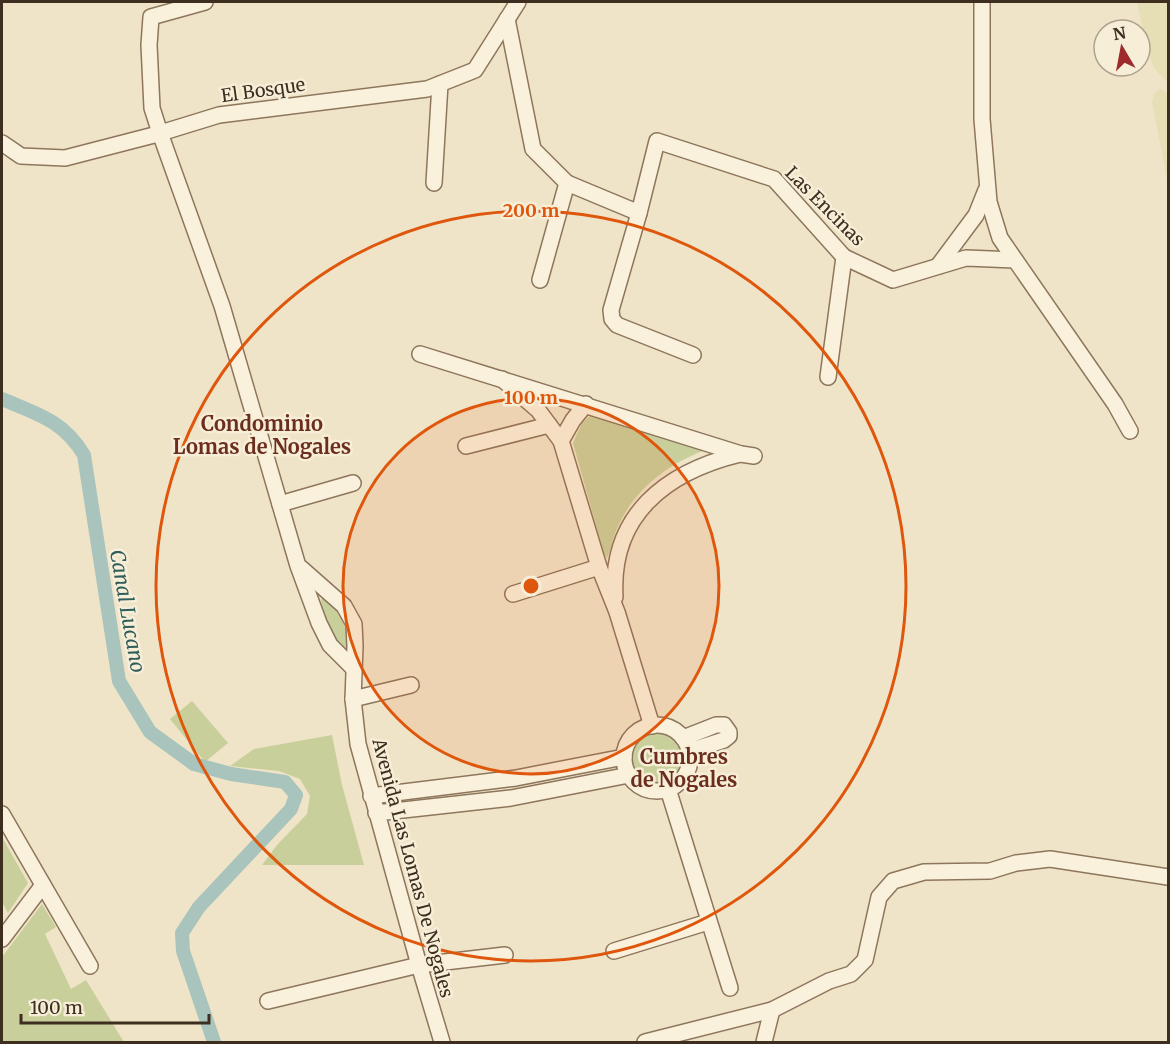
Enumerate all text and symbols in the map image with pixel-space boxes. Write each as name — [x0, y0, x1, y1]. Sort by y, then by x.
north arrow — [1092, 18, 1152, 78]
text: N — [1111, 22, 1128, 44]
street label: El Bosque — [220, 73, 306, 107]
street label: Las Encinas — [780, 161, 870, 251]
text: 200 m — [503, 199, 559, 222]
text: 100 m — [504, 386, 558, 409]
district label: Condominio Lomas de Nogales — [173, 411, 351, 459]
water label: Canal Lucano — [105, 547, 151, 675]
centre of rings — [521, 576, 541, 596]
street label: Avenida Las Lomas De Nogales — [367, 735, 459, 1000]
district label: Cumbres de Nogales — [631, 744, 737, 792]
scale bar — [21, 987, 208, 1025]
text: 100 m — [30, 996, 83, 1019]

